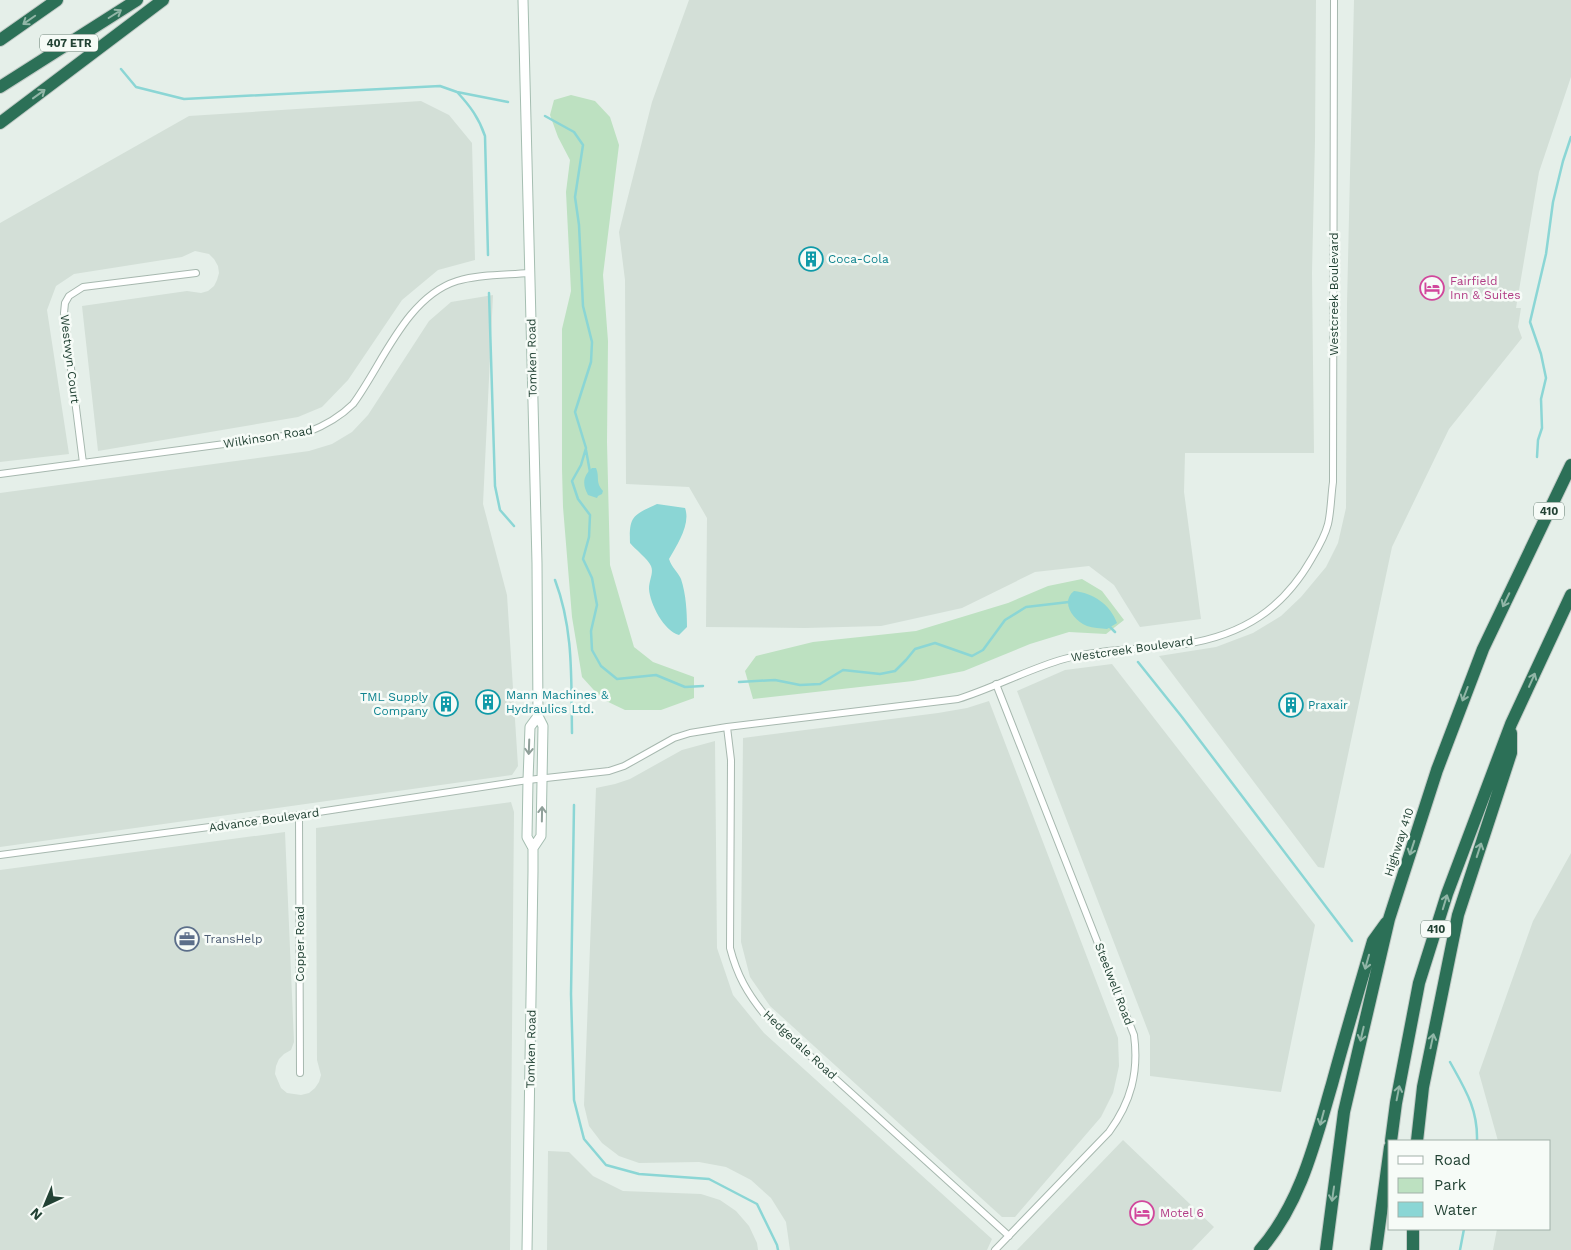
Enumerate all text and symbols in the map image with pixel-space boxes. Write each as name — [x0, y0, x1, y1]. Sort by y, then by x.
one-way arrow — [108, 9, 122, 19]
one-way arrow — [22, 15, 36, 25]
road number: 407 ETR — [40, 34, 98, 52]
one-way arrow — [32, 88, 45, 99]
street label: Westcreek Boulevard — [1327, 232, 1341, 356]
building icon: Coca-Cola — [798, 246, 824, 272]
place label: Coca-Cola — [828, 252, 889, 266]
place label: Fairfield Inn & Suites — [1450, 274, 1521, 302]
hotel icon: Fairfield Inn & Suites — [1419, 275, 1445, 301]
street label: Westwyn Court — [58, 314, 82, 404]
street label: Tomken Road — [524, 318, 540, 398]
street label: Wilkinson Road — [222, 423, 314, 451]
road number: 410 — [1534, 502, 1564, 520]
one-way arrow — [1501, 593, 1511, 608]
street label: Westcreek Boulevard — [1070, 633, 1194, 665]
one-way arrow — [1527, 673, 1537, 688]
one-way arrow — [1460, 687, 1469, 702]
place label: Mann Machines & Hydraulics Ltd. — [506, 688, 609, 716]
building icon: Mann Machines & Hydraulics Ltd. — [475, 689, 501, 715]
place label: TML Supply Company — [360, 690, 429, 718]
building icon: TML Supply Company — [433, 691, 459, 717]
building icon: Praxair — [1278, 692, 1304, 718]
place label: Praxair — [1308, 698, 1348, 712]
one-way arrow — [524, 738, 534, 754]
street label: Advance Boulevard — [208, 805, 320, 835]
one-way arrow — [537, 806, 546, 822]
street label: Highway 410 — [1381, 806, 1417, 878]
one-way arrow — [1407, 840, 1416, 855]
one-way arrow — [1475, 842, 1485, 858]
one-way arrow — [1440, 894, 1450, 910]
street label: Copper Road — [293, 906, 307, 982]
road number: 410 — [1421, 921, 1451, 938]
office icon: TransHelp — [174, 926, 200, 952]
place label: TransHelp — [204, 932, 262, 946]
street label: Steelwell Road — [1092, 941, 1136, 1027]
one-way arrow — [1362, 953, 1372, 969]
street label: Hedgedale Road — [761, 1008, 839, 1082]
street label: Tomken Road — [523, 1009, 539, 1089]
one-way arrow — [1357, 1026, 1366, 1042]
one-way arrow — [1428, 1034, 1437, 1050]
one-way arrow — [1393, 1085, 1403, 1101]
one-way arrow — [1317, 1109, 1327, 1125]
legend — [1388, 1140, 1551, 1230]
text: Road — [1434, 1151, 1471, 1169]
text: Park — [1434, 1176, 1467, 1194]
north arrow — [20, 1180, 70, 1230]
one-way arrow — [1328, 1186, 1338, 1202]
hotel icon: Motel 6 — [1129, 1200, 1155, 1226]
text: Water — [1434, 1201, 1477, 1219]
text: N — [27, 1205, 45, 1224]
place label: Motel 6 — [1160, 1206, 1204, 1220]

